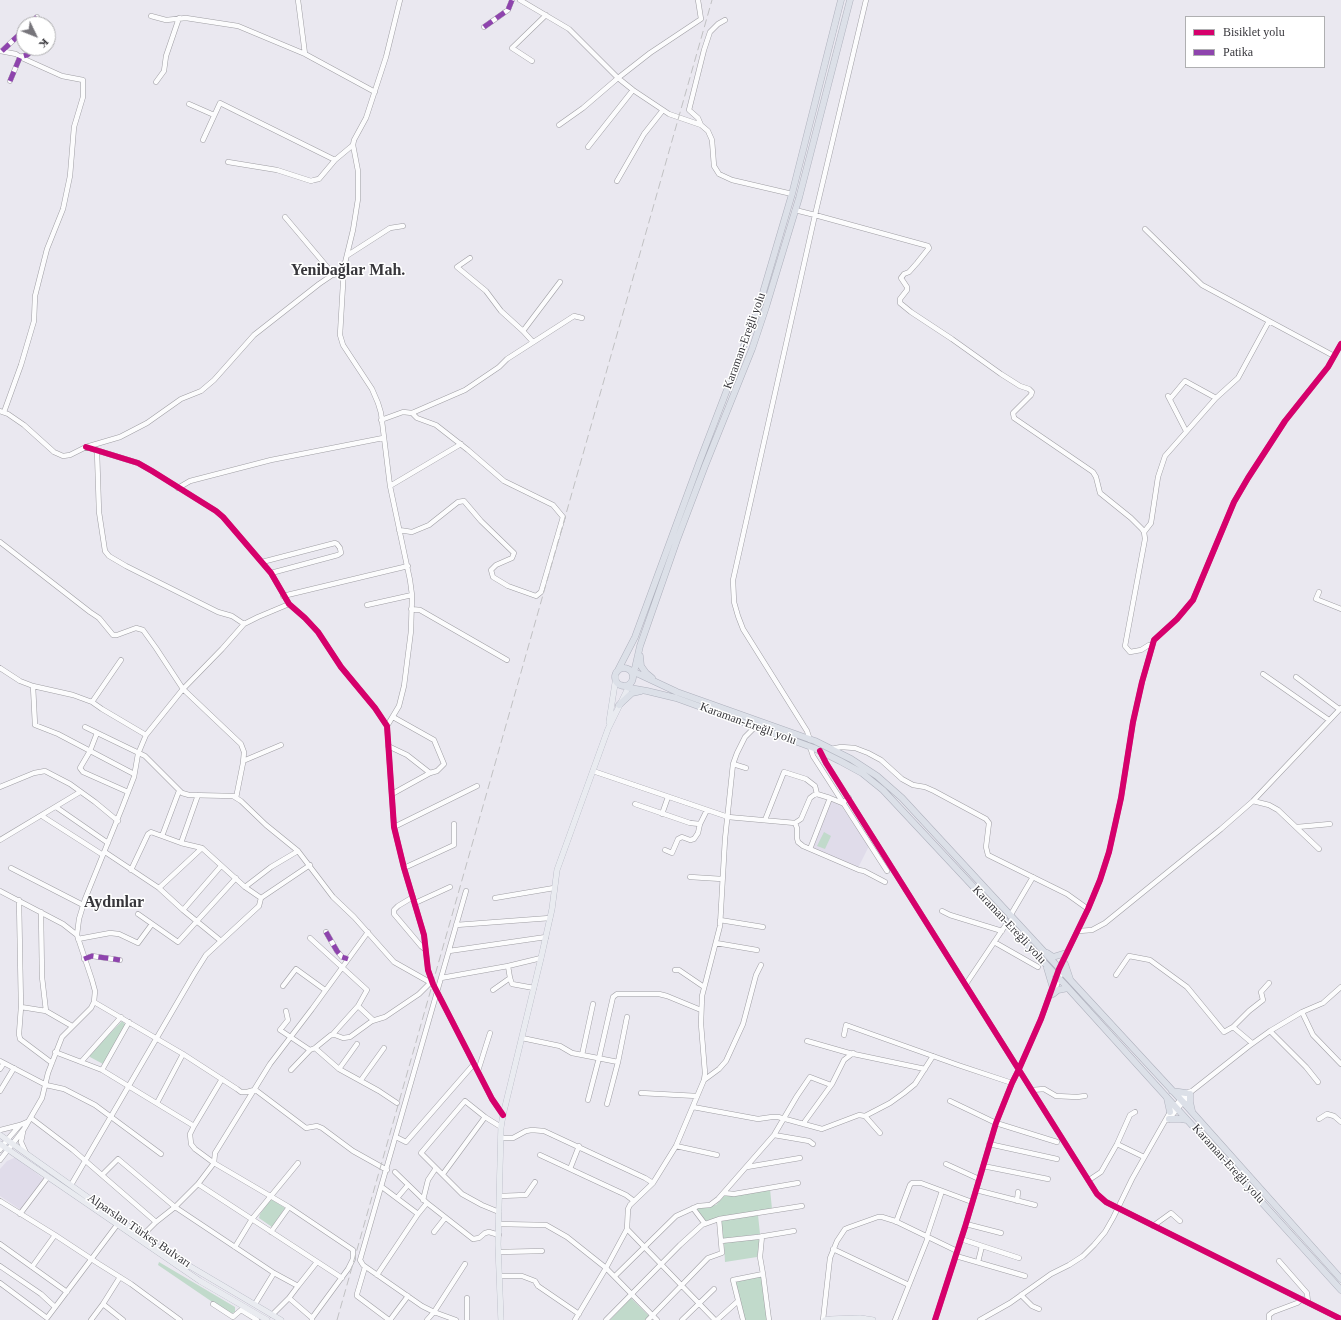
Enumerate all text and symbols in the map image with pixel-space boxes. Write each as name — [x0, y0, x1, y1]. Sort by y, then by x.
north arrow — [16, 16, 56, 56]
legend — [1185, 16, 1325, 68]
text: Bisiklet yolu — [1223, 25, 1285, 39]
text: K — [37, 36, 51, 51]
text: Patika — [1223, 45, 1253, 59]
district label: Yenibağlar Mah. — [291, 261, 405, 281]
street label: Karaman-Ereğli yolu — [721, 291, 769, 391]
street label: Karaman-Ereğli yolu — [698, 700, 798, 748]
street label: Karaman-Ereğli yolu — [969, 883, 1049, 967]
district label: Aydınlar — [84, 893, 144, 913]
street label: Karaman-Ereğli yolu — [1189, 1121, 1267, 1207]
street label: Alparslan Türkeş Bulvarı — [84, 1191, 194, 1271]

